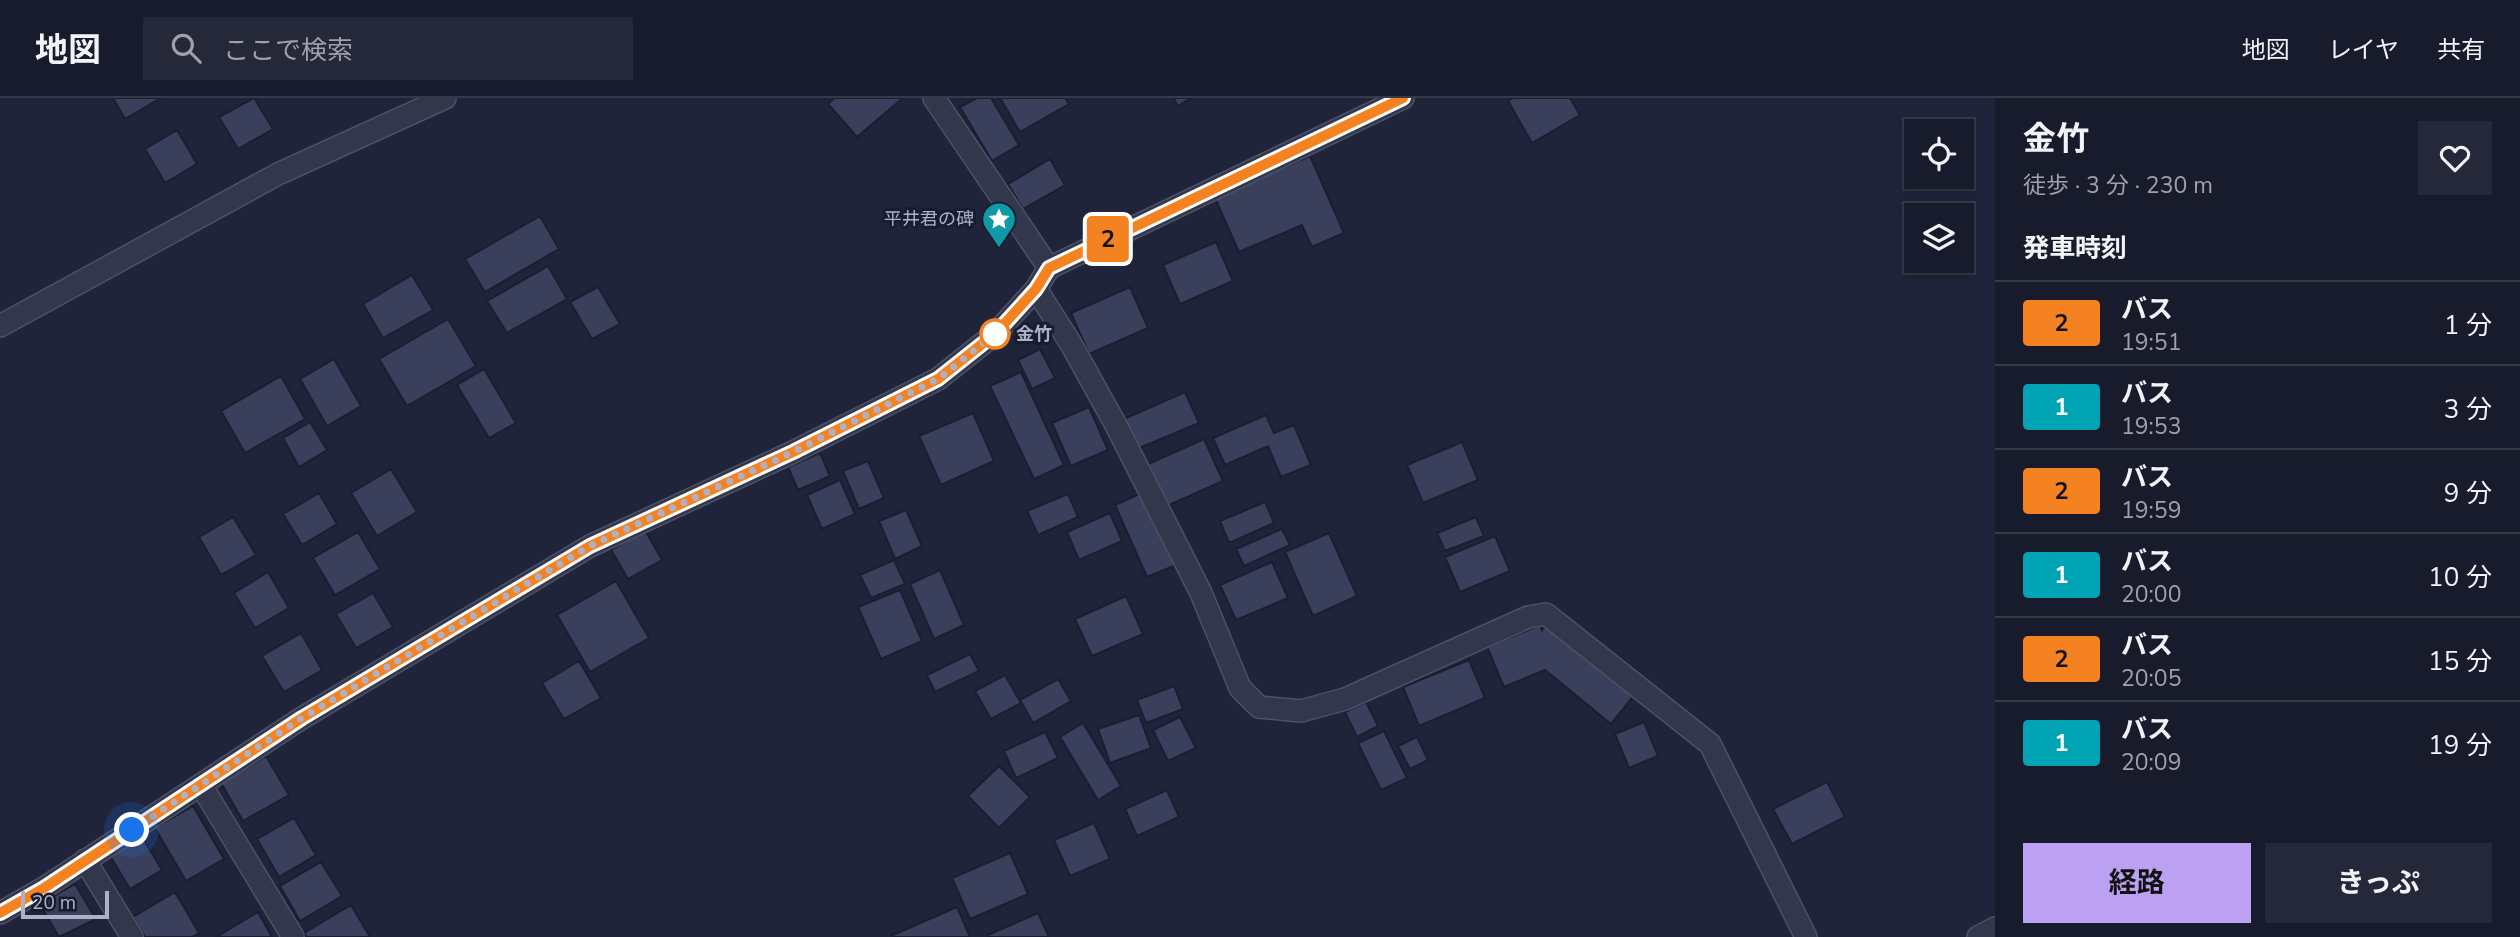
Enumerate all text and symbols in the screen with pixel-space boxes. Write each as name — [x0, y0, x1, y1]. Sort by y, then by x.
search box — [143, 17, 633, 80]
text: 地図 — [35, 28, 101, 73]
icon: search — [167, 29, 205, 67]
text: ここで検索 — [223, 33, 353, 68]
text: 地図 — [2242, 34, 2290, 66]
text: レイヤ — [2328, 34, 2399, 66]
text: 共有 — [2437, 34, 2485, 66]
text: 金竹 — [2023, 117, 2089, 162]
map controls — [1904, 119, 1974, 273]
button: locate — [1904, 119, 1974, 189]
button: heart — [2418, 121, 2492, 195]
text: 徒歩 · 3 分 · 230 m — [2023, 170, 2213, 201]
place icon: 平井君の碑 — [980, 200, 1018, 249]
button: layers — [1904, 203, 1974, 273]
place label: 平井君の碑 — [884, 207, 974, 231]
line badge: 2 — [1085, 216, 1131, 262]
text: 2 — [1101, 223, 1115, 255]
text: 発車時刻 — [2023, 231, 2127, 266]
text: バス — [2121, 292, 2173, 327]
text: 2 — [2054, 307, 2069, 339]
text: 1 分 — [2444, 308, 2492, 343]
marker: 金竹 — [980, 319, 1010, 349]
place label: 金竹 — [1016, 322, 1052, 346]
text: 19:51 — [2121, 327, 2181, 358]
text: バス — [2121, 376, 2173, 411]
text: 1 — [2054, 391, 2069, 423]
text: 3 分 — [2444, 392, 2492, 427]
text: 19:53 — [2121, 411, 2181, 442]
text: バス — [2121, 460, 2173, 495]
text: 2 — [2054, 475, 2069, 507]
text: 9 分 — [2444, 476, 2492, 511]
text: 19:59 — [2121, 495, 2181, 526]
text: バス — [2121, 544, 2173, 579]
text: 1 — [2054, 559, 2069, 591]
text: 10 分 — [2428, 560, 2492, 595]
text: 20:00 — [2121, 579, 2181, 610]
text: バス — [2121, 628, 2173, 663]
text: 2 — [2054, 643, 2069, 675]
text: 15 分 — [2428, 644, 2492, 679]
text: 20:05 — [2121, 663, 2181, 694]
text: バス — [2121, 712, 2173, 747]
text: 1 — [2054, 727, 2069, 759]
text: 19 分 — [2428, 728, 2492, 763]
text: 20:09 — [2121, 747, 2181, 778]
your location — [114, 812, 149, 847]
button: 経路 — [2023, 843, 2251, 923]
button: きっぷ — [2265, 843, 2492, 923]
scale bar — [21, 888, 108, 920]
text: 20 m — [32, 890, 76, 916]

